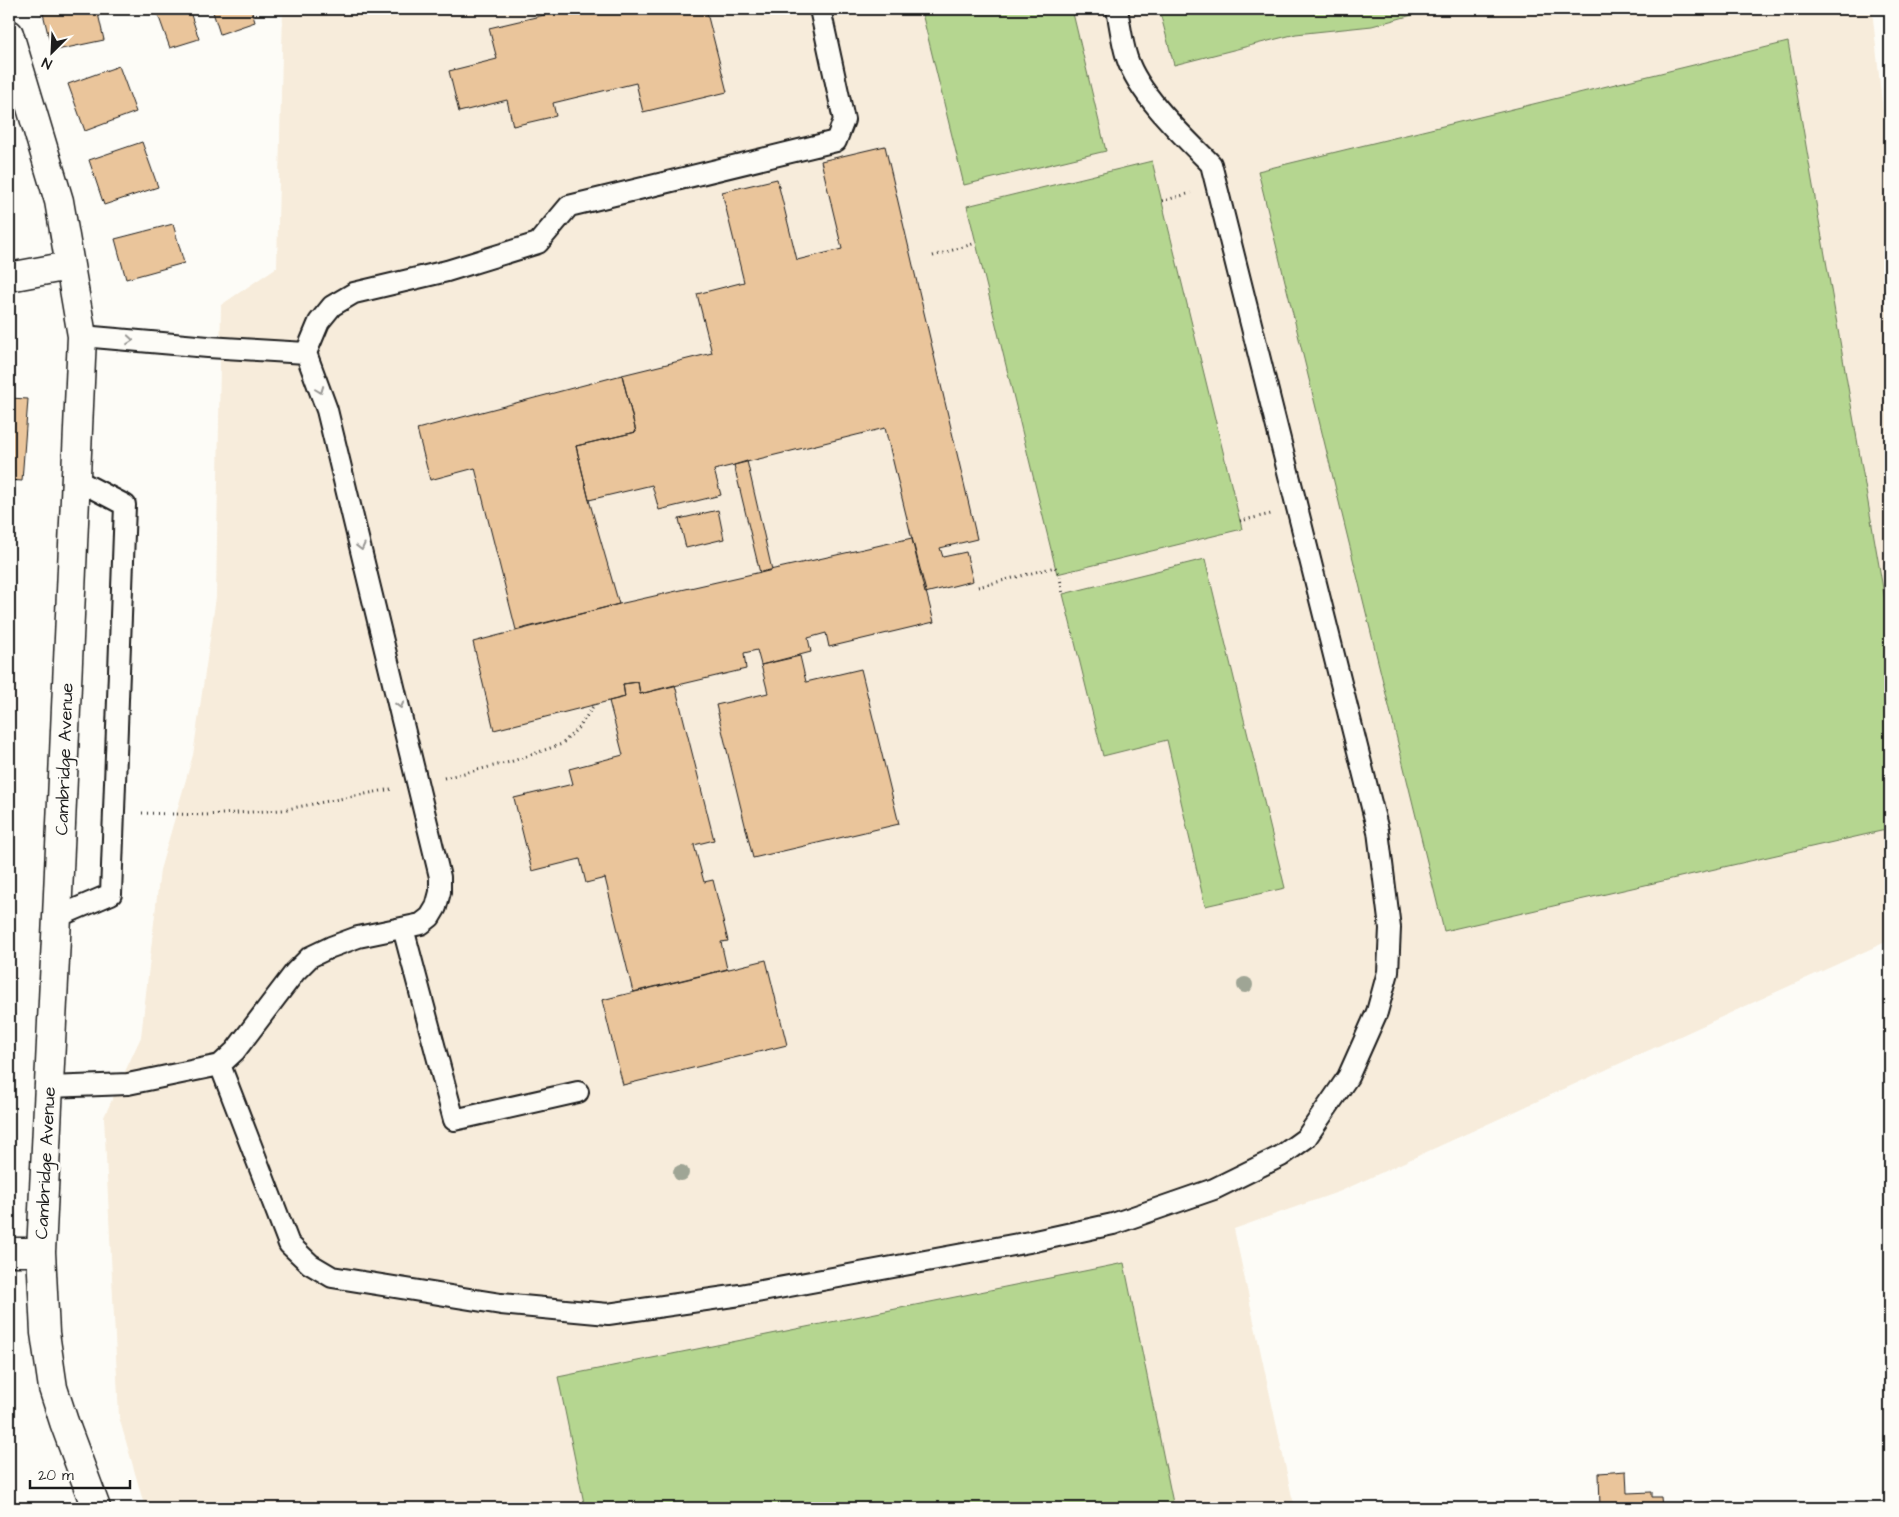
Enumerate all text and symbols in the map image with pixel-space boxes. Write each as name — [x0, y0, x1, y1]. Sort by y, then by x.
north arrow — [28, 28, 78, 78]
text: N — [39, 52, 55, 74]
one-way arrow — [126, 334, 134, 345]
one-way arrow — [313, 385, 324, 394]
one-way arrow — [355, 542, 366, 551]
street label: Cambridge Avenue — [49, 682, 81, 836]
one-way arrow — [394, 700, 404, 708]
street label: Cambridge Avenue — [29, 1086, 63, 1240]
scale bar — [30, 1457, 130, 1489]
text: 20 m — [38, 1465, 74, 1486]

